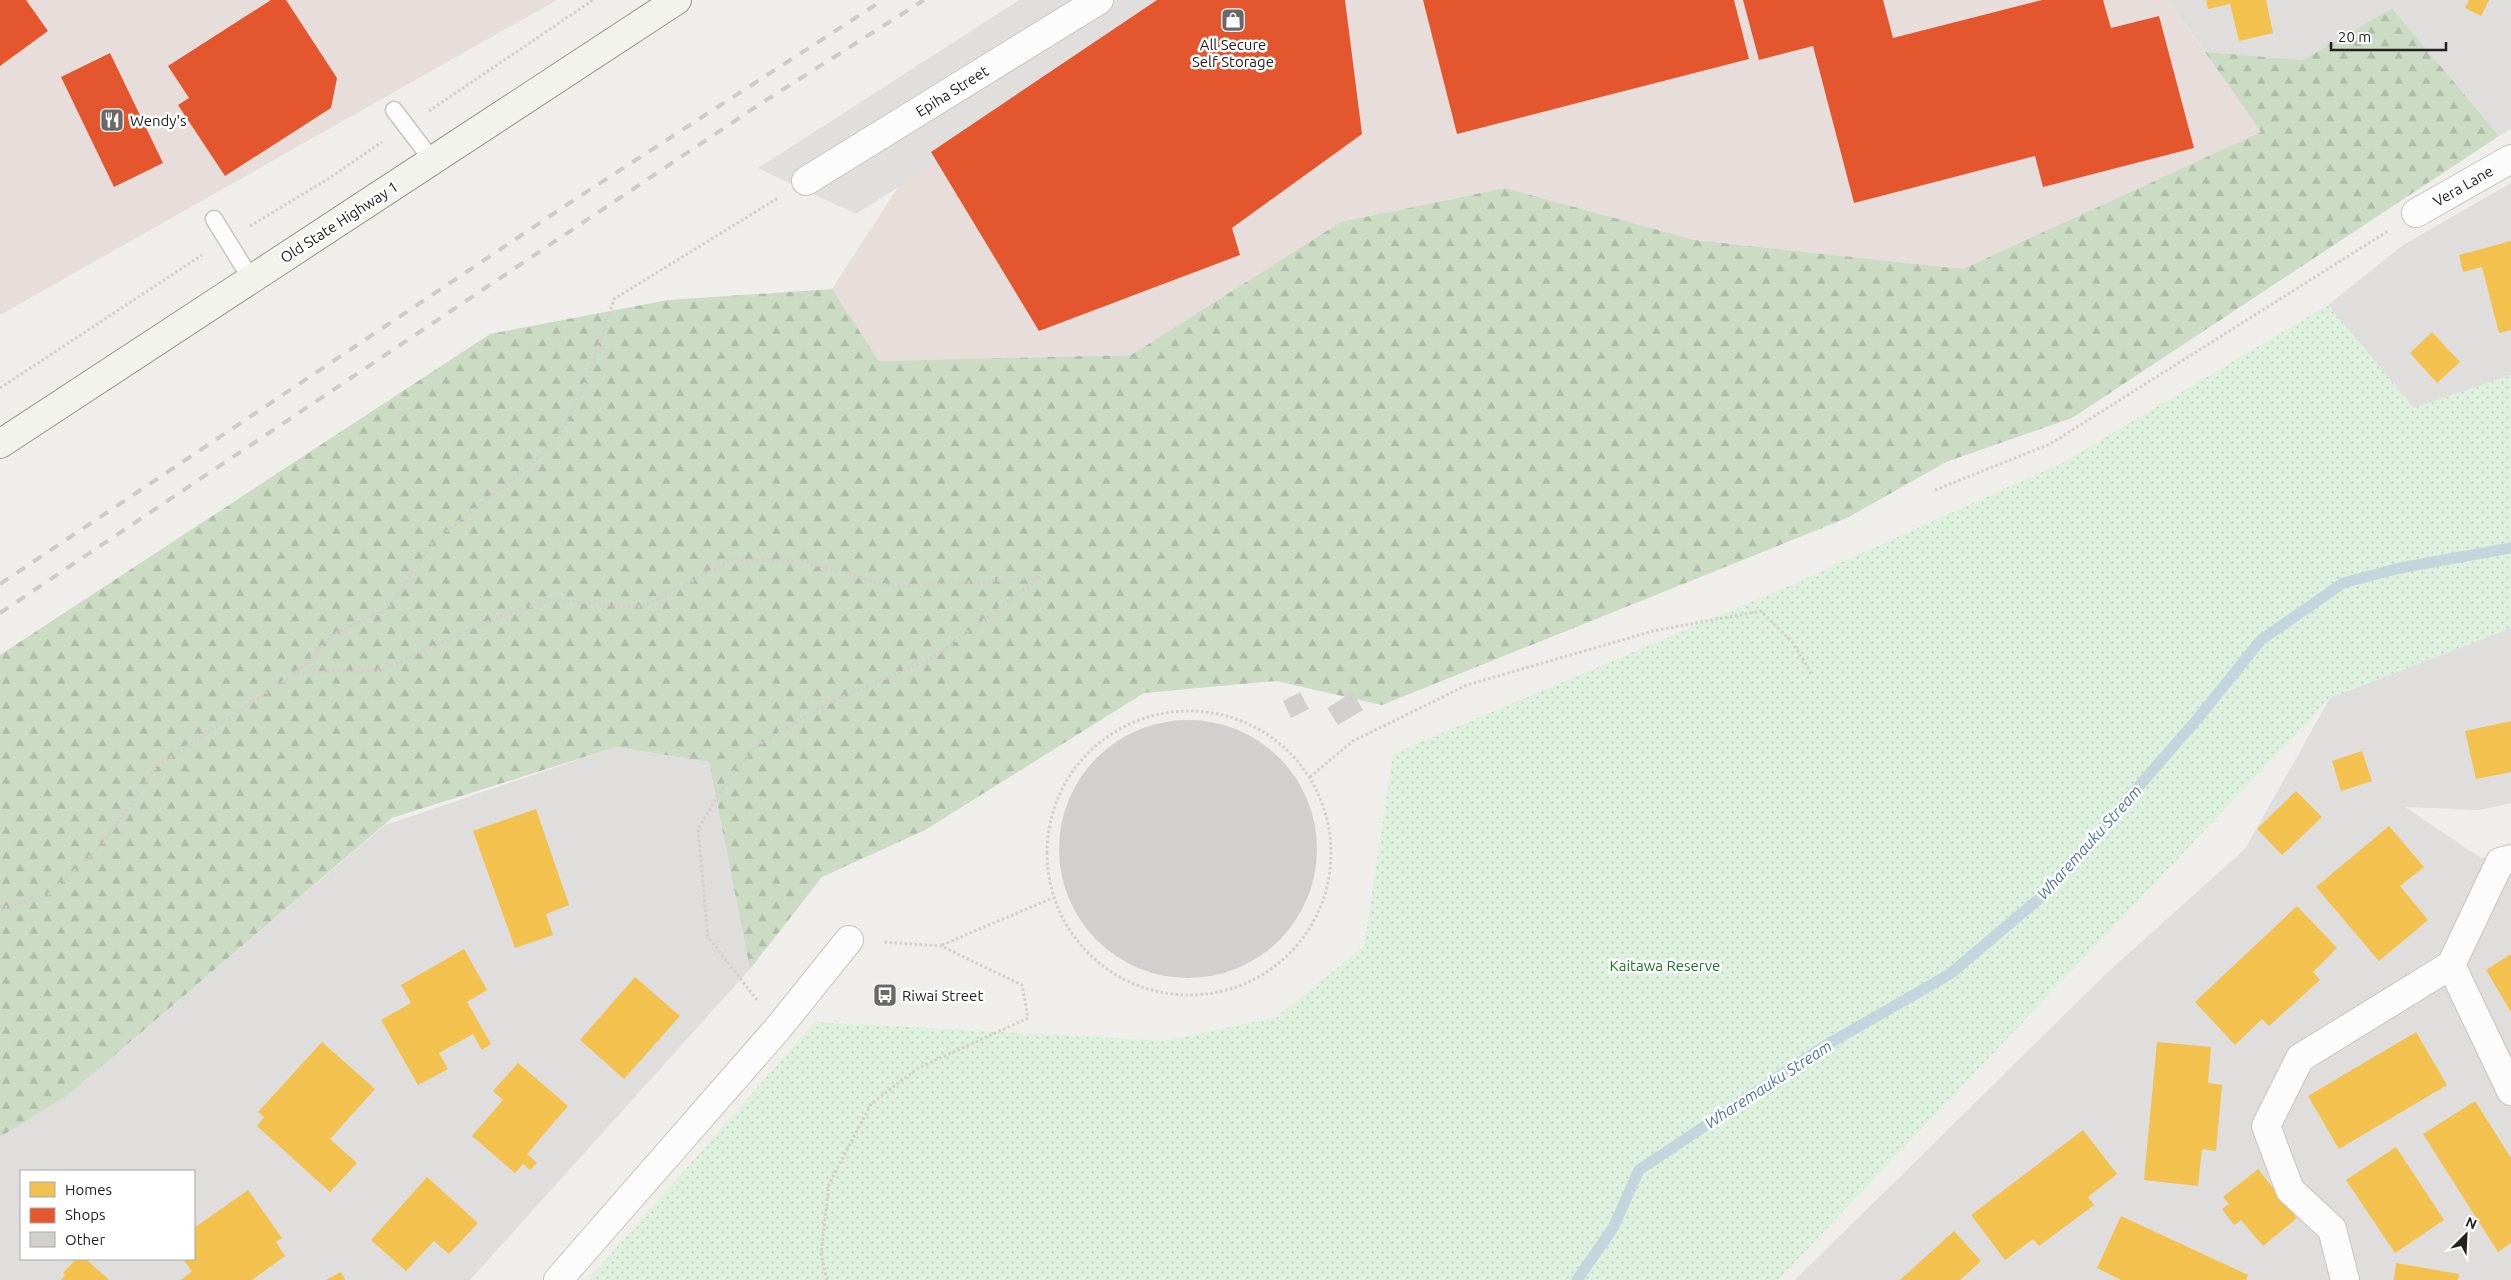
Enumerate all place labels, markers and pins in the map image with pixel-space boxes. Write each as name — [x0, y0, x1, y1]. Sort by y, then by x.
shop icon: All Secure Self Storage — [1220, 7, 1246, 33]
place label: All Secure Self Storage — [1192, 36, 1274, 70]
restaurant icon: Wendy's — [99, 107, 125, 133]
place label: Wendy's — [130, 112, 187, 129]
bus stop icon: Riwai Street — [872, 982, 898, 1008]
place label: Riwai Street — [902, 987, 983, 1004]

